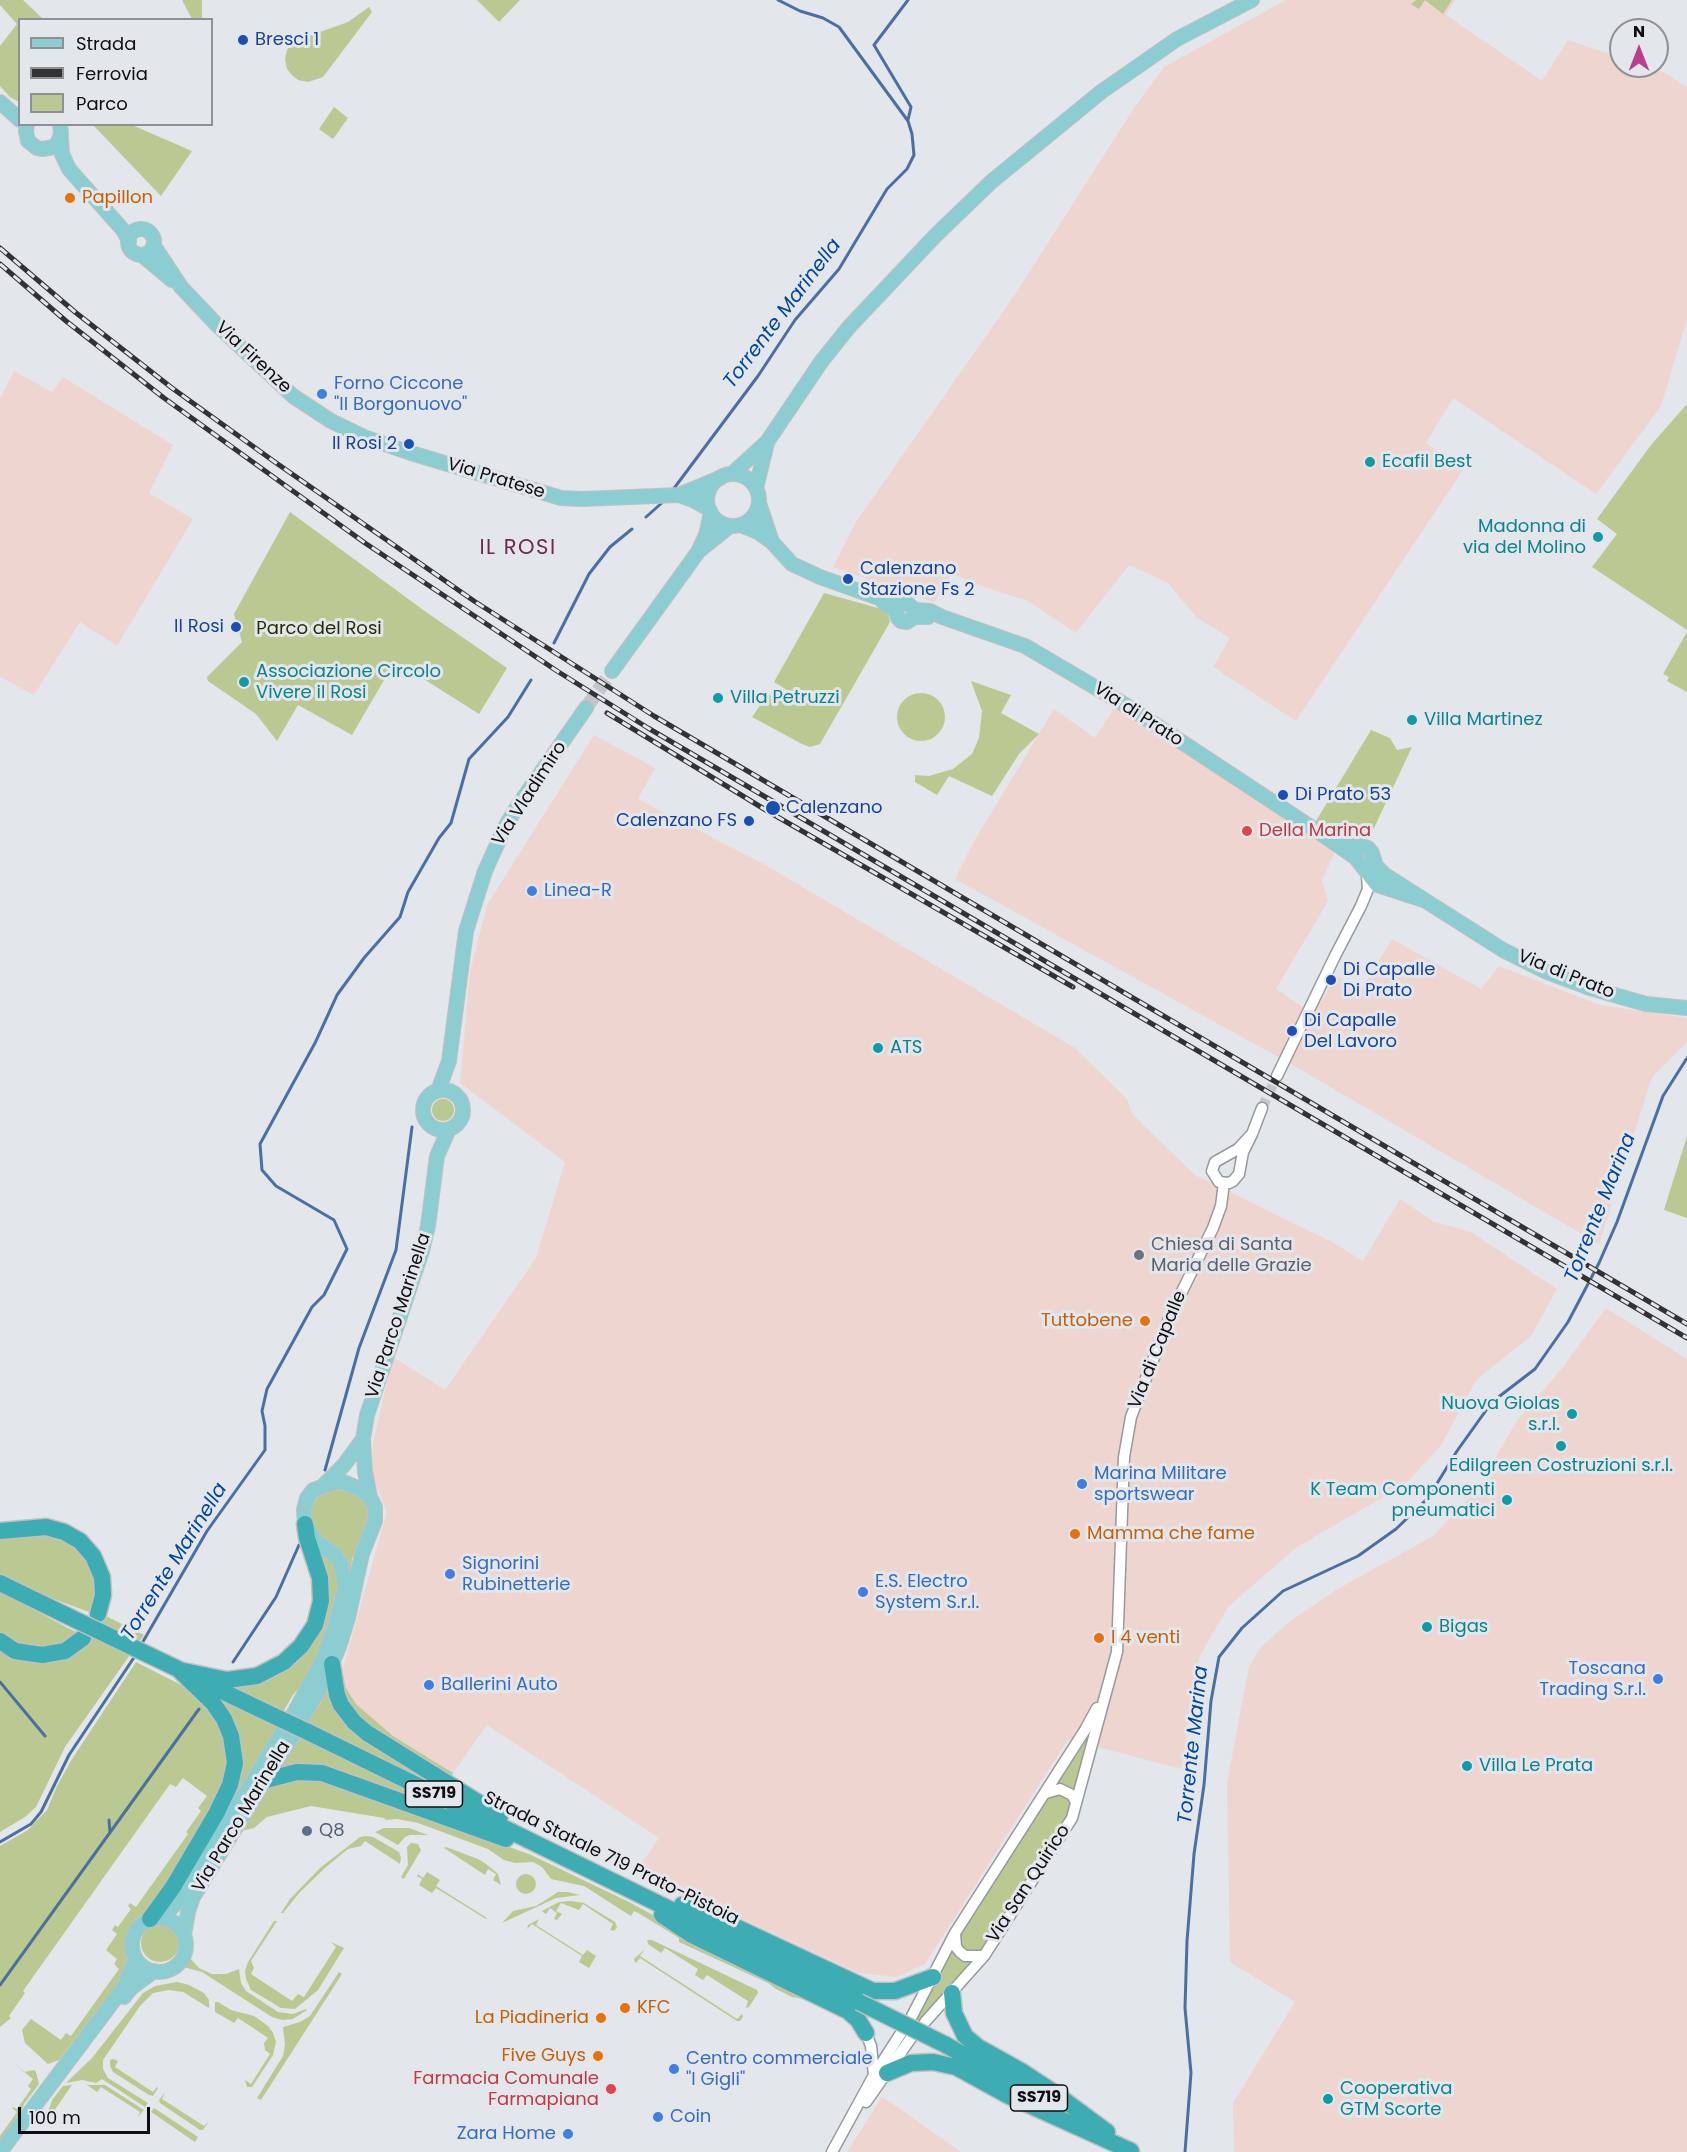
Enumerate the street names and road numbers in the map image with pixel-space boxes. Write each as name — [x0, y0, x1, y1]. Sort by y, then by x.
street label: Via Firenze — [211, 317, 295, 399]
street label: Via Pratese — [444, 454, 548, 504]
street label: Via di Prato — [1089, 678, 1187, 752]
street label: Via Vladimiro — [488, 738, 572, 850]
street label: Via di Prato — [1515, 946, 1617, 1004]
street label: Via Parco Marinella — [362, 1231, 436, 1401]
street label: Via di Capalle — [1125, 1288, 1191, 1412]
street label: Via Parco Marinella — [188, 1737, 296, 1897]
road number: SS719 — [406, 1781, 462, 1807]
street label: Strada Statale 719 Prato-Pistoia — [480, 1788, 742, 1930]
street label: Via San Quirico — [983, 1821, 1075, 1947]
road number: SS719 — [1010, 2085, 1068, 2111]

